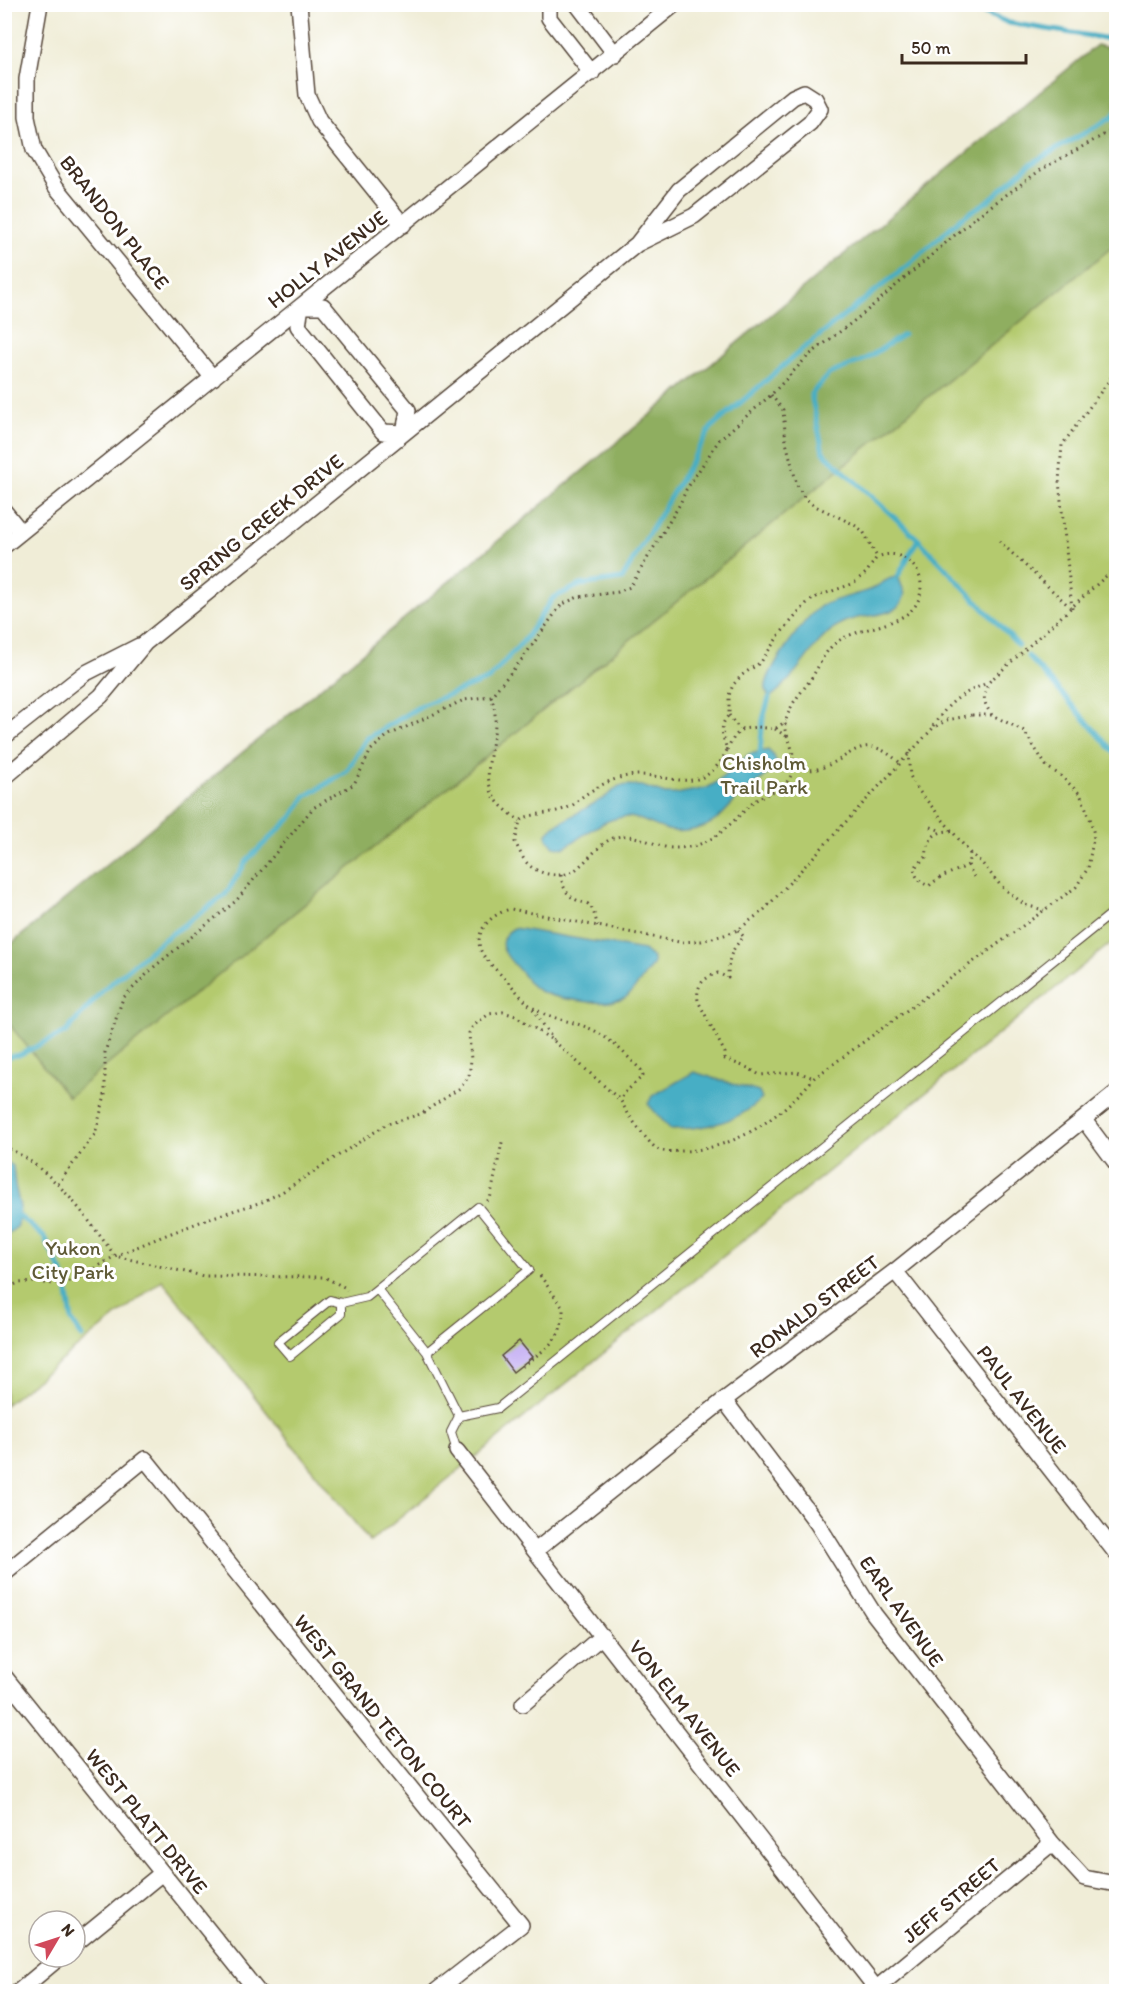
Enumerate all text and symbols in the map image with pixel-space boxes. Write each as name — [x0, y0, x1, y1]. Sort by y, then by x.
scale bar — [902, 27, 1026, 65]
text: 50 m — [911, 37, 951, 59]
street label: BRANDON PLACE — [55, 150, 175, 294]
street label: HOLLY AVENUE — [262, 204, 392, 313]
street label: SPRING CREEK DRIVE — [174, 448, 348, 596]
park label: Chisholm Trail Park — [720, 750, 808, 799]
park label: Yukon City Park — [32, 1235, 115, 1284]
street label: RONALD STREET — [744, 1249, 884, 1363]
street label: PAUL AVENUE — [972, 1340, 1072, 1458]
street label: EARL AVENUE — [854, 1551, 950, 1671]
street label: WEST GRAND TETON COURT — [289, 1609, 477, 1833]
street label: VON ELM AVENUE — [624, 1634, 746, 1782]
street label: WEST PLATT DRIVE — [81, 1743, 213, 1899]
street label: JEFF STREET — [897, 1852, 1005, 1948]
north arrow — [27, 1909, 87, 1969]
text: N — [57, 1920, 79, 1940]

